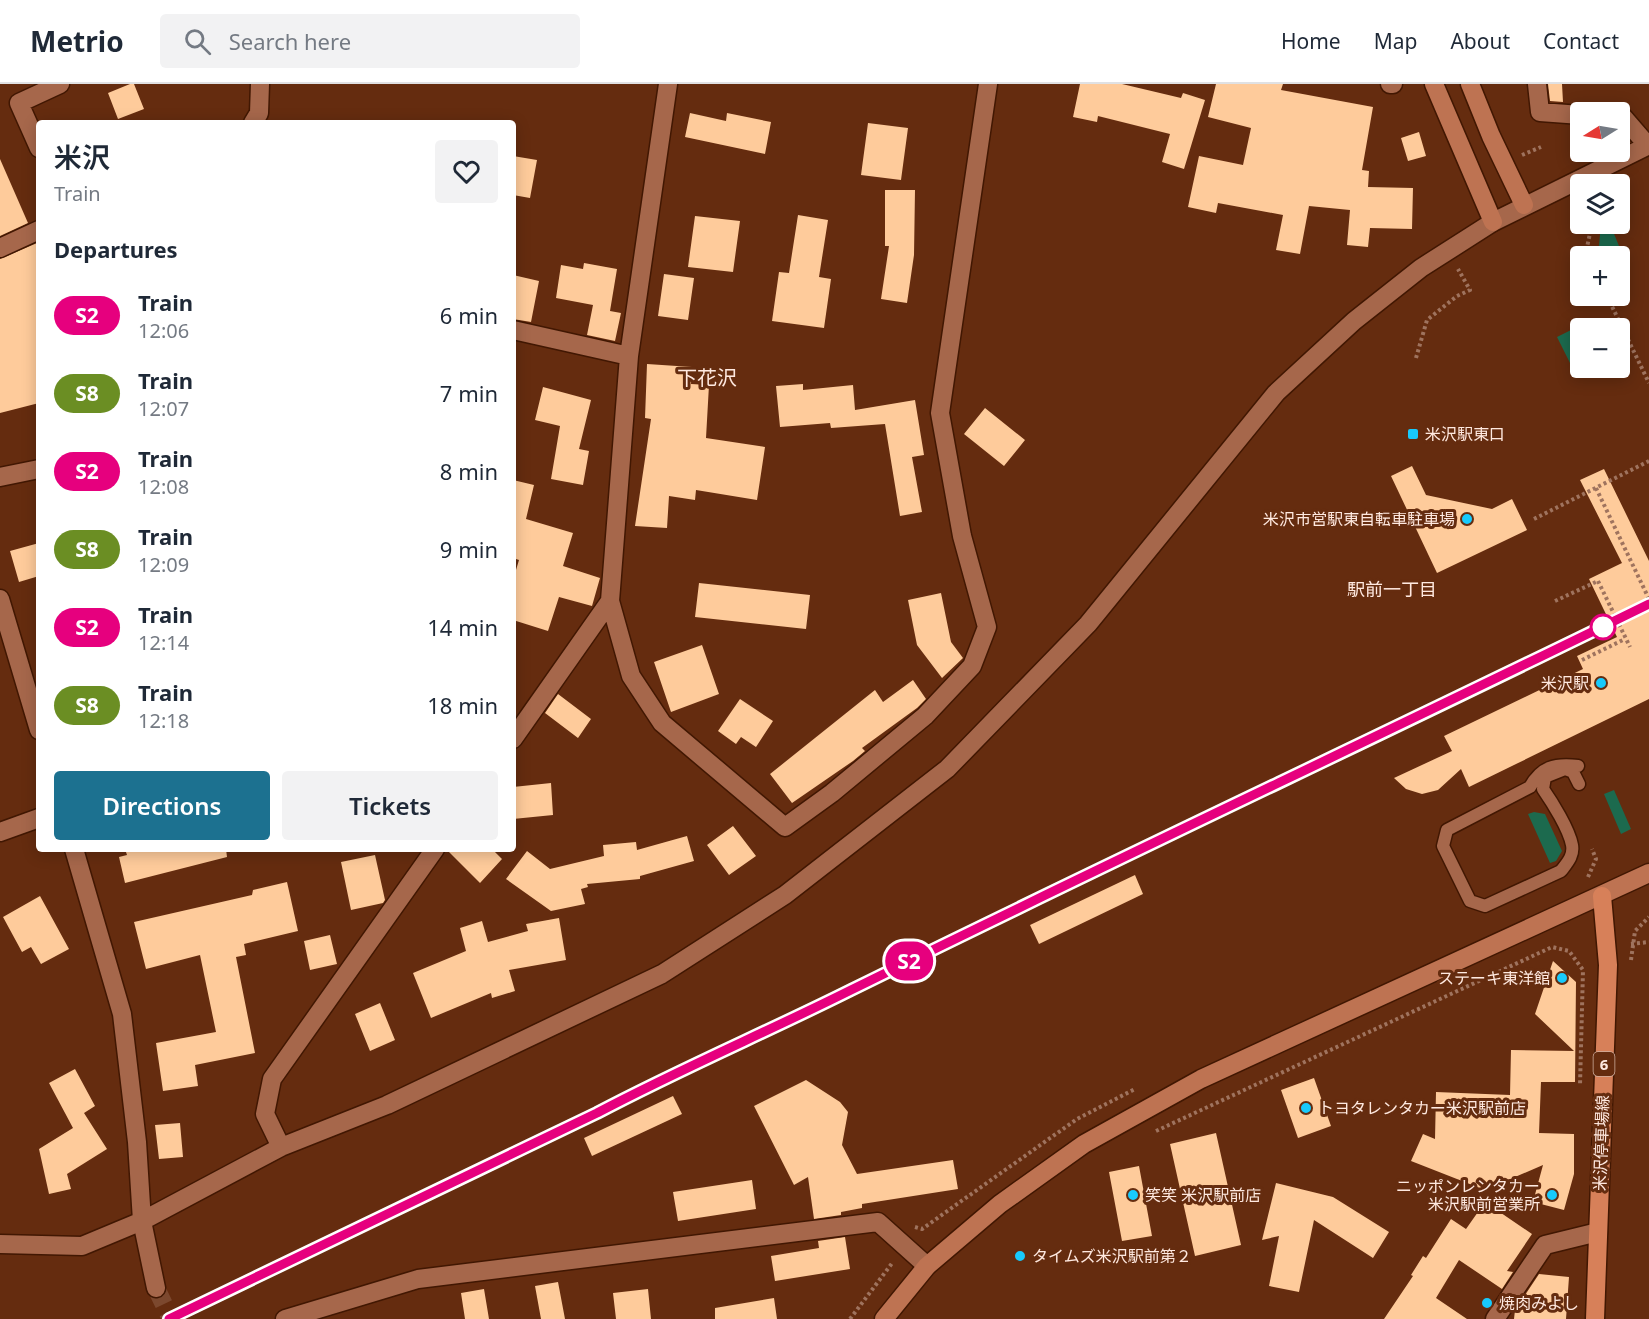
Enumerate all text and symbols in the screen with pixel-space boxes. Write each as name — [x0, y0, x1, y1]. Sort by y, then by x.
search box — [160, 14, 580, 68]
text: Metrio — [30, 22, 124, 60]
icon: search — [181, 25, 214, 58]
text: Search here — [229, 26, 351, 56]
text: Home — [1281, 27, 1341, 55]
text: Map — [1374, 27, 1417, 55]
text: About — [1450, 27, 1510, 55]
text: Contact — [1543, 27, 1619, 55]
north arrow — [1570, 102, 1630, 162]
map controls — [1570, 102, 1630, 378]
text: 米沢 — [54, 138, 110, 176]
button: heart — [435, 140, 498, 203]
button: layers — [1570, 174, 1630, 234]
text: Train — [54, 180, 101, 207]
text: Departures — [54, 234, 178, 264]
button: + — [1570, 246, 1630, 306]
text: Train — [138, 287, 193, 317]
text: 6 min — [440, 300, 498, 330]
text: S2 — [75, 301, 99, 329]
text: 12:06 — [138, 317, 189, 344]
button: − — [1570, 318, 1630, 378]
district label: 下花沢 — [677, 364, 737, 391]
text: Train — [138, 365, 193, 395]
text: 7 min — [440, 378, 498, 408]
text: S8 — [75, 379, 99, 407]
text: 12:07 — [138, 395, 189, 422]
place label: 米沢駅東口 — [1425, 423, 1505, 445]
marker: 米沢駅東口 — [1406, 427, 1420, 441]
text: Train — [138, 443, 193, 473]
text: 8 min — [440, 456, 498, 486]
text: S2 — [75, 457, 99, 485]
text: 12:08 — [138, 473, 189, 500]
place label: 米沢市営駅東自転車駐車場 — [1263, 508, 1455, 530]
marker: 米沢市営駅東自転車駐車場 — [1460, 512, 1474, 526]
text: Train — [138, 521, 193, 551]
text: 9 min — [440, 534, 498, 564]
text: S8 — [75, 535, 99, 563]
text: 12:09 — [138, 551, 189, 578]
district label: 駅前一丁目 — [1347, 577, 1437, 601]
text: Train — [138, 599, 193, 629]
text: 14 min — [427, 612, 498, 642]
text: S2 — [75, 613, 99, 641]
unlabelled marker — [1590, 614, 1616, 640]
text: 12:14 — [138, 629, 189, 656]
place label: 米沢駅 — [1541, 672, 1589, 694]
marker: 米沢駅 — [1594, 676, 1608, 690]
text: Train — [138, 677, 193, 707]
text: 18 min — [427, 690, 498, 720]
text: S8 — [75, 691, 99, 719]
text: 12:18 — [138, 707, 189, 734]
button: Directions — [54, 771, 270, 840]
button: Tickets — [282, 771, 498, 840]
line badge: S2 — [882, 942, 936, 980]
text: S2 — [897, 947, 921, 975]
place label: ステーキ東洋館 — [1438, 967, 1550, 989]
marker: ステーキ東洋館 — [1555, 971, 1569, 985]
road number: 6 — [1594, 1052, 1614, 1076]
street label: 米沢停車場線 — [1588, 1095, 1614, 1191]
place label: トヨタレンタカー米沢駅前店 — [1318, 1097, 1526, 1119]
marker: トヨタレンタカー米沢駅前店 — [1299, 1101, 1313, 1115]
place label: ニッポンレンタカー 米沢駅前営業所 — [1396, 1175, 1540, 1215]
place label: 笑笑 米沢駅前店 — [1145, 1184, 1261, 1206]
marker: 笑笑 米沢駅前店 — [1126, 1188, 1140, 1202]
marker: ニッポンレンタカー 米沢駅前営業所 — [1545, 1188, 1559, 1202]
place label: タイムズ米沢駅前第２ — [1032, 1245, 1192, 1267]
marker: タイムズ米沢駅前第２ — [1013, 1249, 1027, 1263]
place label: 焼肉みよし — [1499, 1292, 1579, 1314]
marker: 焼肉みよし — [1480, 1296, 1494, 1310]

